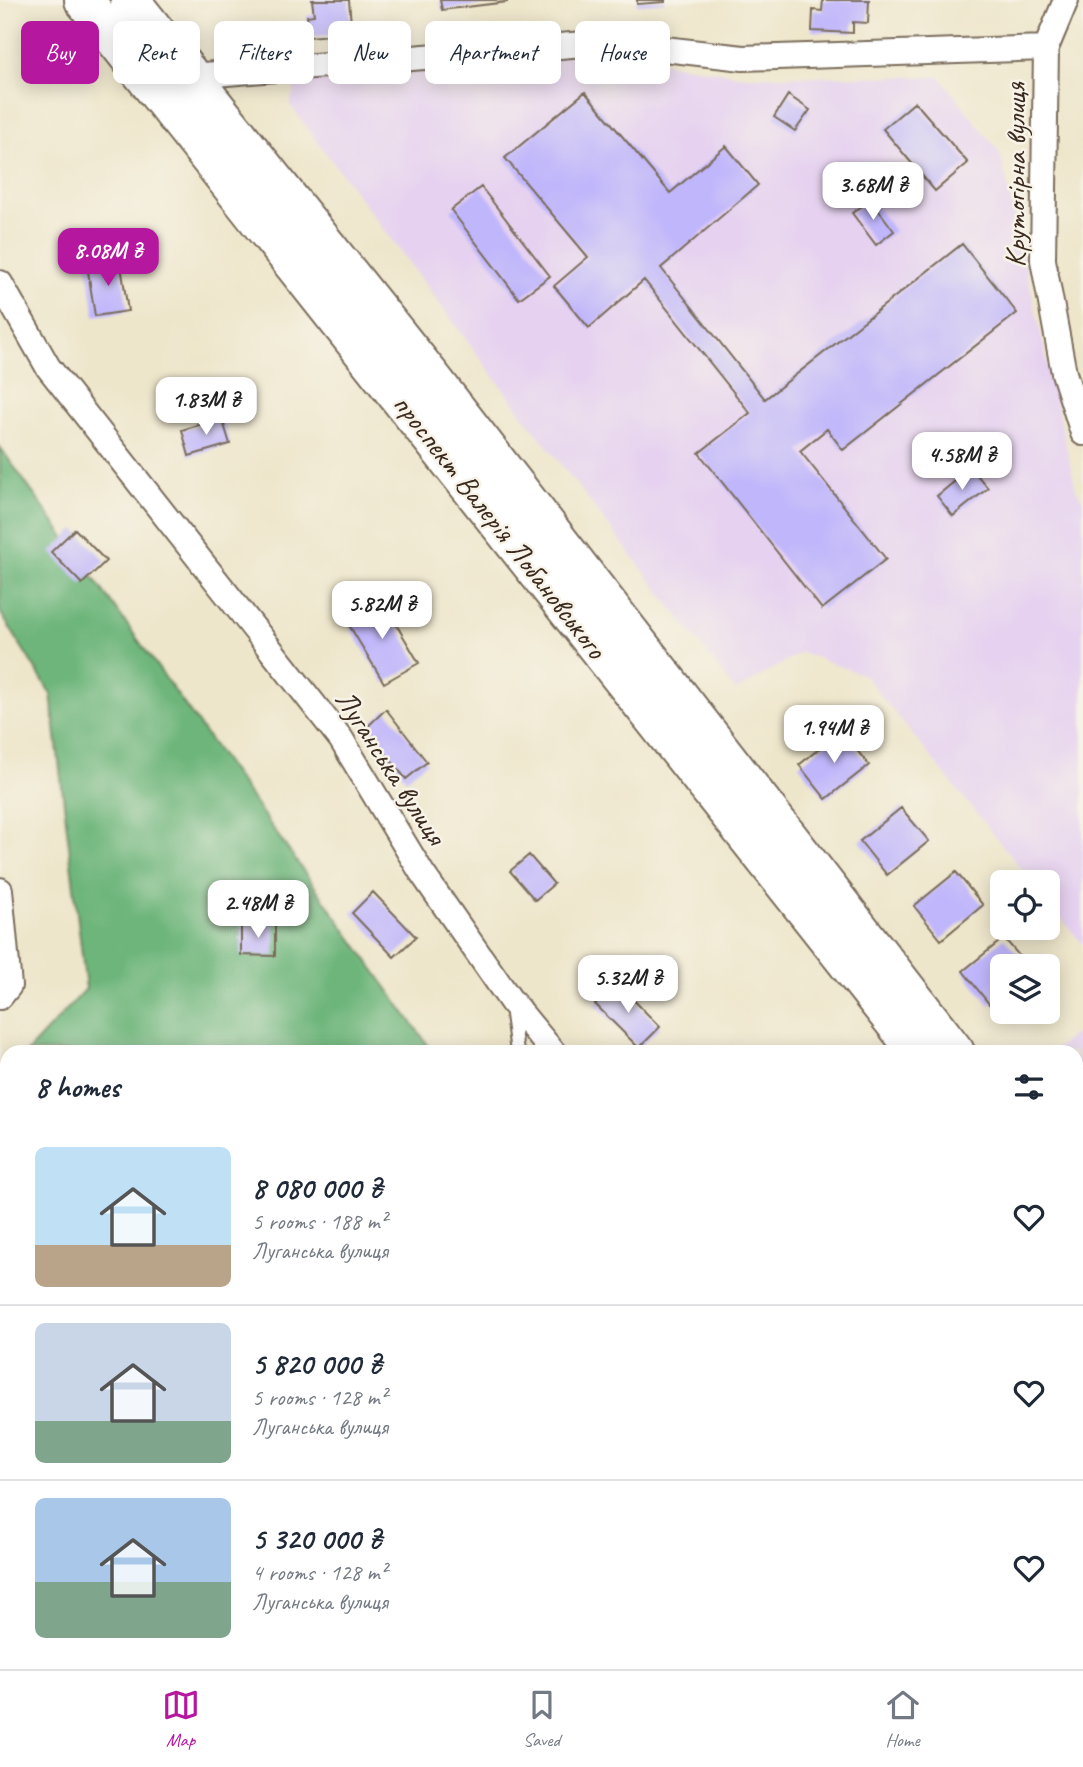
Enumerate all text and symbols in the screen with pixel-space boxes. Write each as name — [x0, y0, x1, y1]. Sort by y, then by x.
chip: Buy — [21, 21, 99, 84]
chip: Rent — [113, 21, 200, 84]
chip: Filters — [214, 21, 314, 84]
chip: New — [328, 21, 411, 84]
chip: Apartment — [425, 21, 561, 84]
chip: House — [575, 21, 670, 84]
street label: Крутогірна вулиця — [996, 81, 1034, 268]
pin: 3.68M ₴ — [808, 162, 938, 222]
text: 3.68M ₴ — [839, 170, 907, 199]
pin: 8.08M ₴ — [43, 229, 173, 288]
text: 8.08M ₴ — [74, 236, 142, 265]
pin: 1.83M ₴ — [141, 378, 271, 437]
text: 1.83M ₴ — [172, 385, 240, 414]
street label: проспект Валерія Лобановського — [385, 386, 616, 667]
pin: 4.58M ₴ — [897, 433, 1027, 492]
text: 4.58M ₴ — [928, 440, 996, 469]
pin: 5.82M ₴ — [317, 582, 447, 641]
text: 5.82M ₴ — [348, 589, 416, 618]
street label: Луганська вулиця — [327, 682, 457, 854]
pin: 1.94M ₴ — [769, 706, 899, 765]
text: 1.94M ₴ — [800, 713, 868, 742]
map controls — [990, 870, 1060, 1024]
button: locate — [990, 870, 1060, 940]
pin: 2.48M ₴ — [193, 880, 323, 940]
text: 2.48M ₴ — [224, 888, 292, 917]
button: layers — [990, 954, 1060, 1024]
pin: 5.32M ₴ — [563, 956, 693, 1015]
text: 5.32M ₴ — [594, 963, 662, 992]
text: 8 homes — [35, 1068, 120, 1106]
icon: filters — [1010, 1068, 1048, 1106]
text: 8 080 000 ₴ — [252, 1169, 382, 1207]
icon: home — [91, 1175, 175, 1259]
icon: heart — [1010, 1198, 1048, 1236]
text: 5 rooms · 188 m² — [252, 1207, 387, 1236]
text: Луганська вулиця — [252, 1236, 388, 1265]
text: 5 820 000 ₴ — [252, 1345, 382, 1383]
icon: home — [91, 1351, 175, 1435]
icon: heart — [1010, 1374, 1048, 1412]
text: 5 rooms · 128 m² — [252, 1383, 387, 1412]
text: Луганська вулиця — [252, 1412, 388, 1441]
text: 5 320 000 ₴ — [252, 1520, 382, 1558]
icon: home — [91, 1526, 175, 1610]
icon: heart — [1010, 1549, 1048, 1587]
text: 4 rooms · 128 m² — [252, 1558, 387, 1587]
text: Луганська вулиця — [252, 1587, 388, 1616]
tab: Map — [162, 1686, 200, 1752]
tab: Saved — [523, 1686, 561, 1752]
tab: Home — [884, 1686, 922, 1752]

